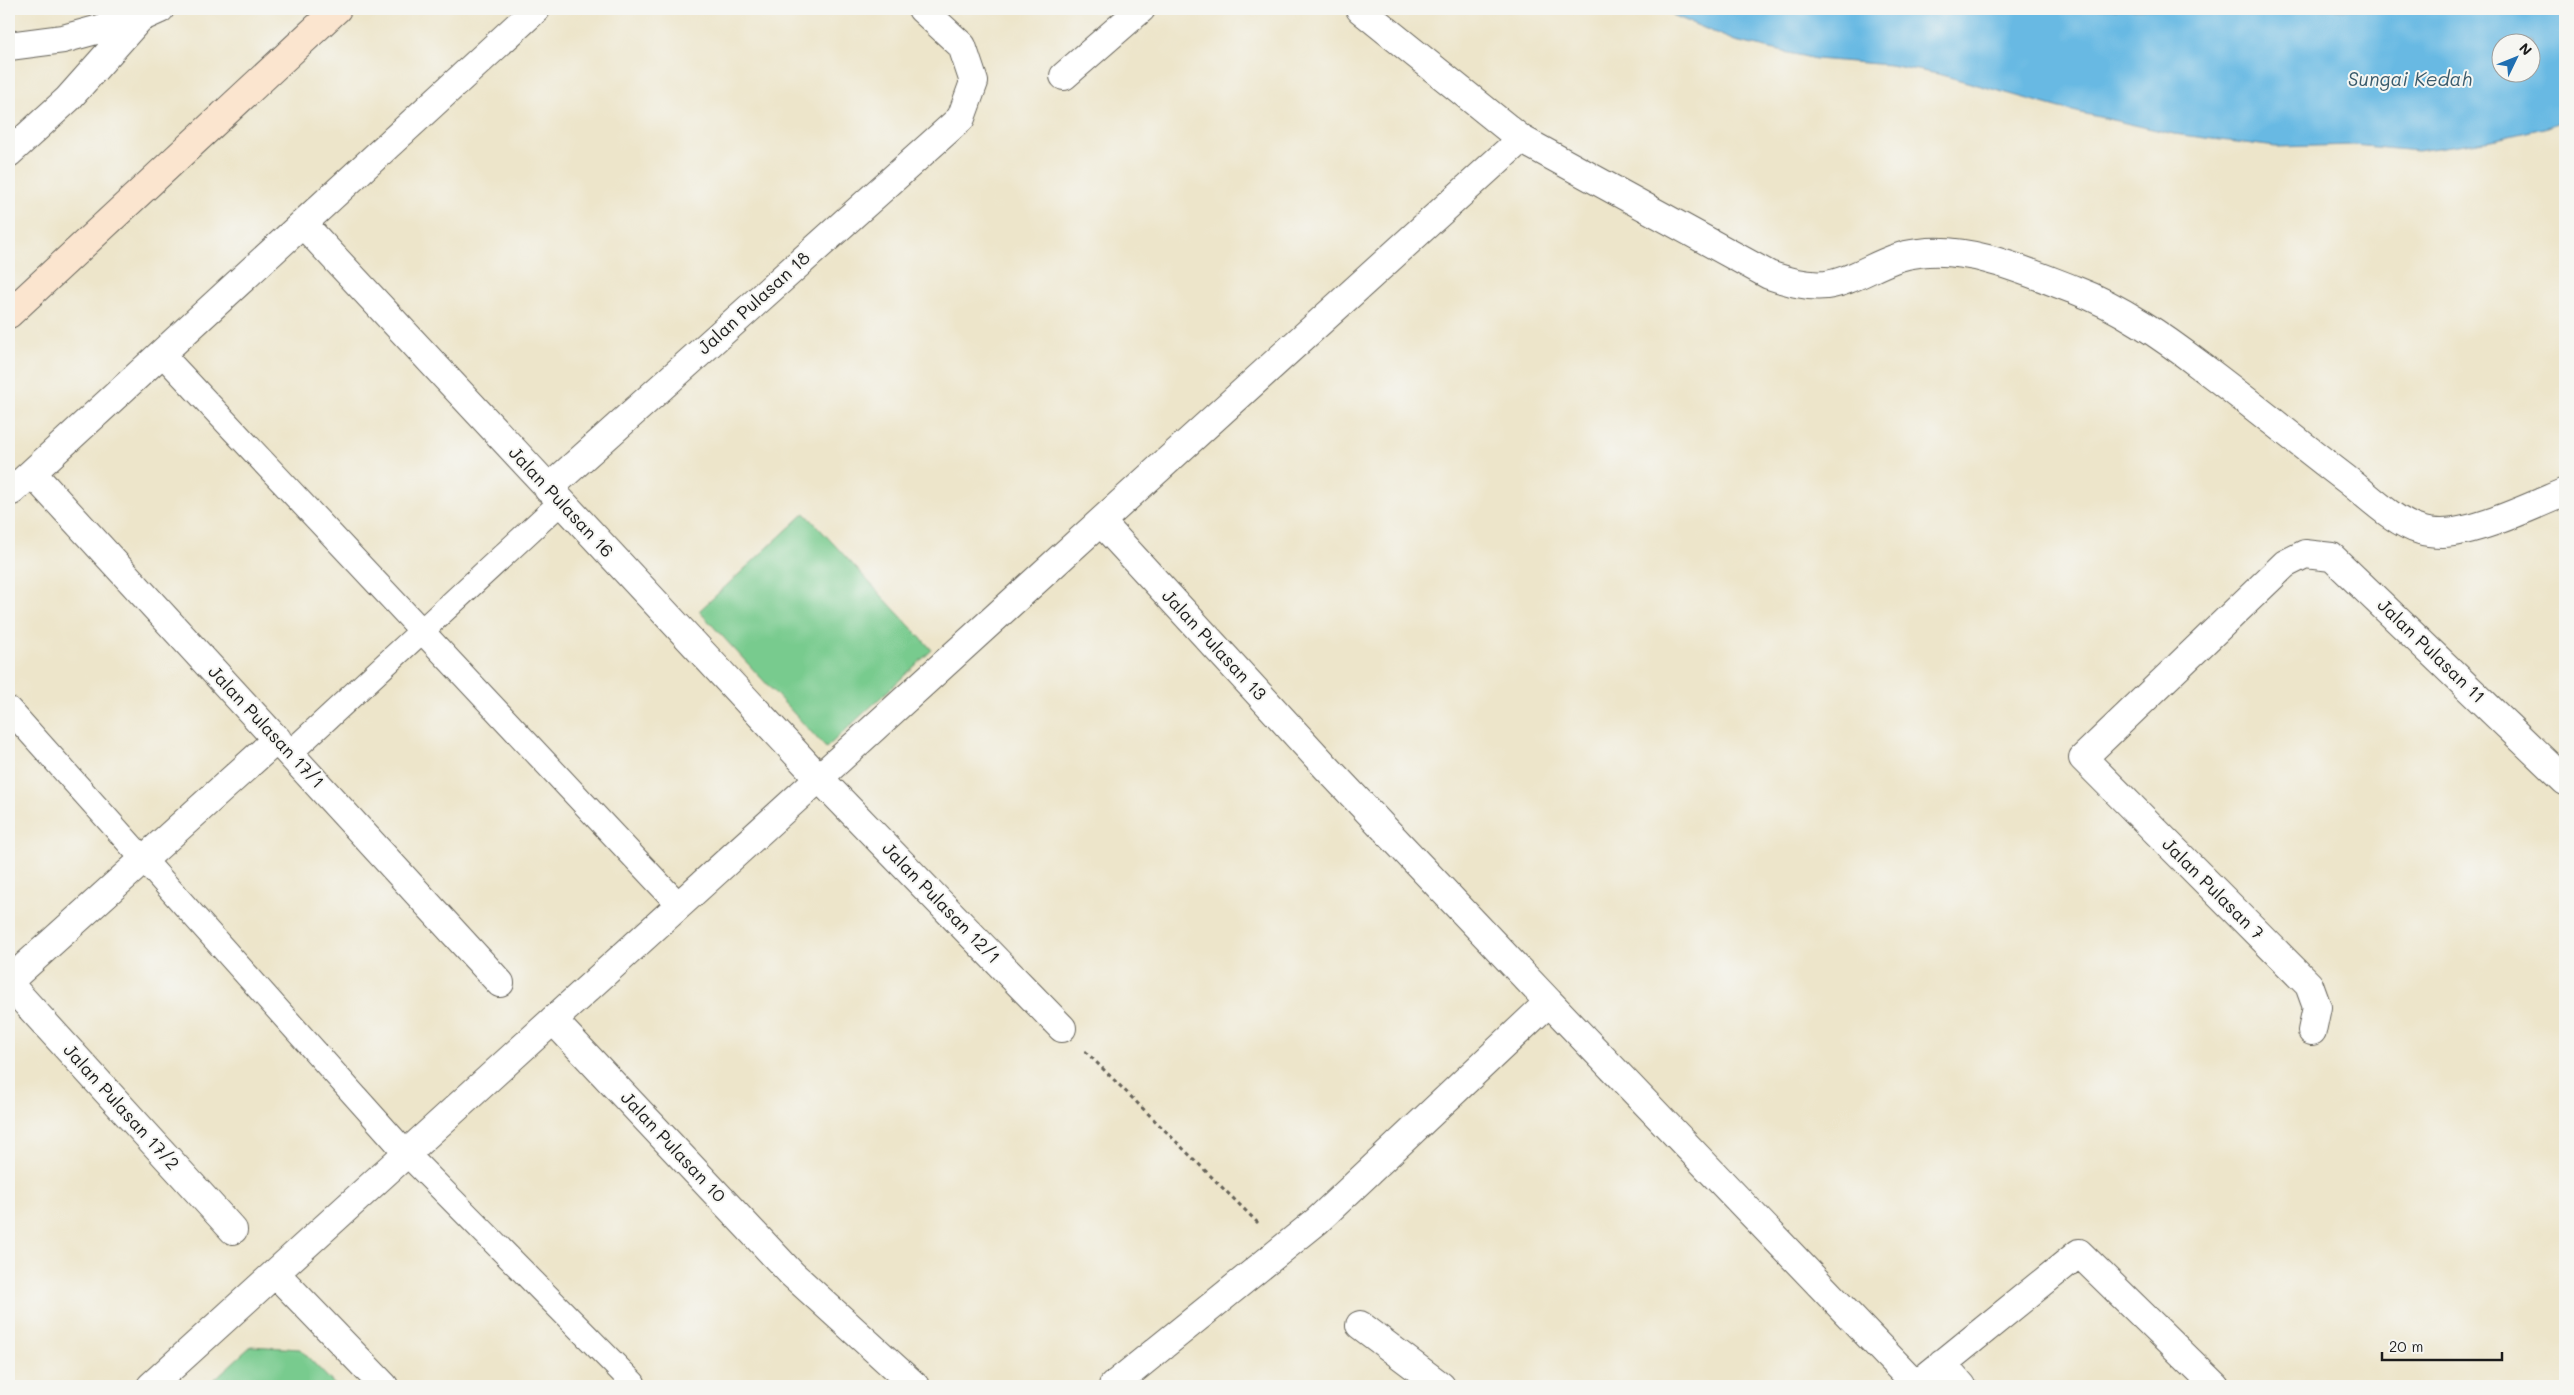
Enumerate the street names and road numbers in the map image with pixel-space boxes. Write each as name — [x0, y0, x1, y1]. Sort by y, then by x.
street label: Jalan Pulasan 18 — [692, 245, 815, 359]
street label: Jalan Pulasan 16 — [504, 441, 620, 562]
street label: Jalan Pulasan 13 — [1157, 584, 1272, 705]
street label: Jalan Pulasan 11 — [2373, 593, 2491, 708]
street label: Jalan Pulasan 17/1 — [203, 659, 330, 793]
street label: Jalan Pulasan 7 — [2158, 832, 2270, 944]
street label: Jalan Pulasan 12/1 — [877, 836, 1006, 968]
street label: Jalan Pulasan 17/2 — [59, 1038, 185, 1175]
street label: Jalan Pulasan 10 — [616, 1085, 732, 1207]

